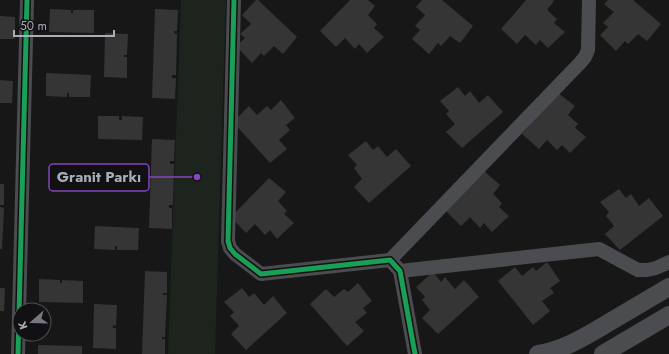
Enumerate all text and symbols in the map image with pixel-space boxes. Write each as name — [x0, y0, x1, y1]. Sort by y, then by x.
scale bar — [14, 12, 114, 38]
text: 50 m — [20, 17, 47, 35]
callout: Granit Parkı — [49, 164, 149, 191]
text: Granit Parkı — [57, 166, 141, 188]
north arrow — [12, 302, 52, 342]
text: K — [14, 319, 31, 332]

